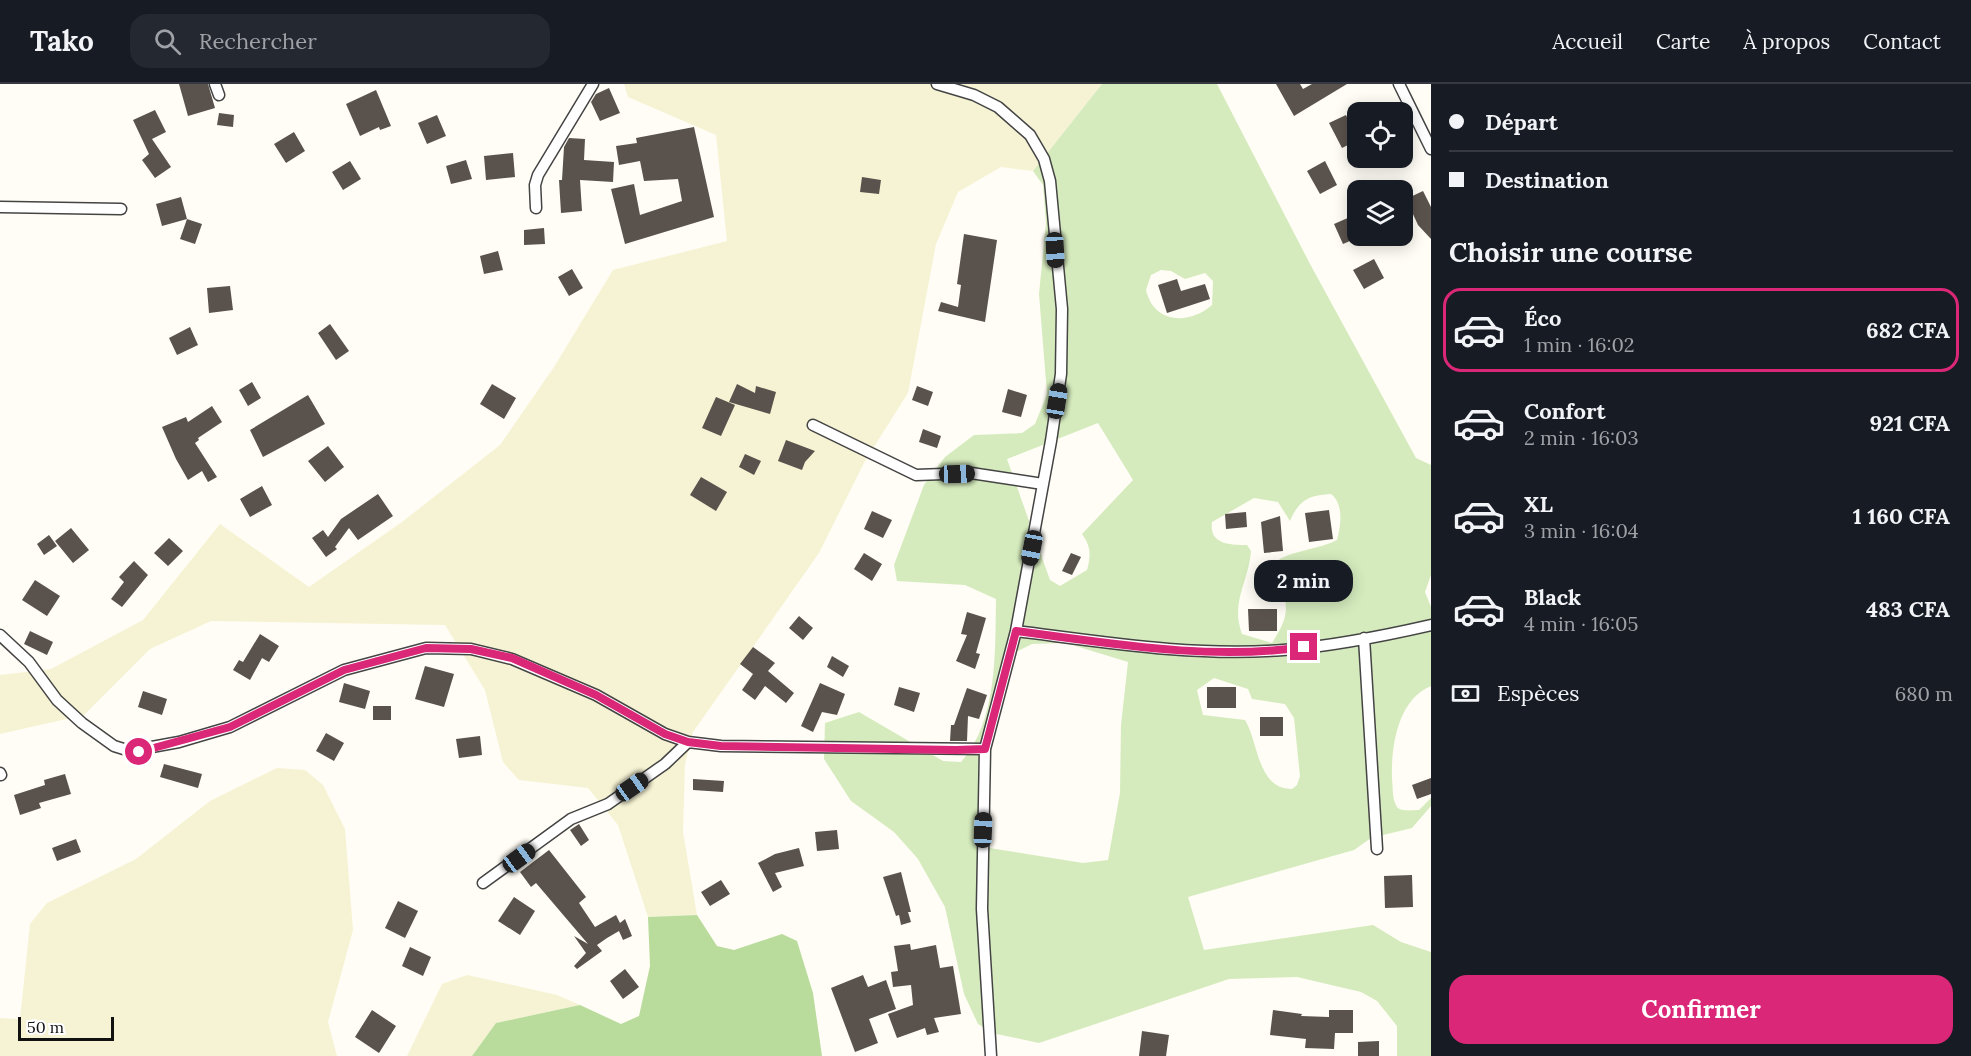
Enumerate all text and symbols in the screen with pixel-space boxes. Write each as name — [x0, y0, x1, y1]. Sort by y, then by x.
search box — [130, 14, 550, 68]
text: Tako — [30, 23, 94, 59]
icon: search — [151, 25, 184, 58]
text: Rechercher — [199, 27, 317, 55]
text: Accueil — [1552, 28, 1623, 55]
text: Carte — [1656, 28, 1710, 55]
text: À propos — [1743, 28, 1830, 55]
text: Contact — [1863, 28, 1941, 55]
map controls — [1347, 102, 1413, 246]
button: locate — [1347, 102, 1413, 168]
text: Départ — [1485, 108, 1558, 136]
text: Destination — [1485, 166, 1609, 194]
button: layers — [1347, 180, 1413, 246]
car — [1045, 232, 1065, 268]
text: Choisir une course — [1449, 235, 1692, 269]
icon: car — [1452, 303, 1506, 357]
text: Éco — [1524, 304, 1561, 332]
text: 682 CFA — [1866, 316, 1950, 344]
text: 1 min · 16:02 — [1524, 332, 1635, 357]
car — [1045, 382, 1069, 420]
icon: car — [1452, 396, 1506, 450]
text: Confort — [1524, 397, 1606, 425]
text: 921 CFA — [1870, 409, 1950, 437]
text: 2 min · 16:03 — [1524, 425, 1639, 450]
car — [939, 464, 975, 484]
icon: car — [1452, 489, 1506, 543]
text: XL — [1524, 490, 1553, 518]
text: 1 160 CFA — [1853, 502, 1950, 530]
text: 3 min · 16:04 — [1524, 518, 1639, 543]
car — [1020, 529, 1044, 567]
callout: 2 min — [1254, 560, 1354, 602]
text: 2 min — [1277, 568, 1330, 593]
icon: car — [1452, 582, 1506, 636]
text: Black — [1524, 583, 1581, 611]
text: 483 CFA — [1866, 595, 1950, 623]
text: 4 min · 16:05 — [1524, 611, 1638, 636]
route end — [1290, 633, 1317, 660]
icon: cash — [1449, 677, 1482, 710]
text: Espèces — [1497, 679, 1580, 707]
text: 680 m — [1895, 681, 1953, 706]
route start — [125, 738, 152, 765]
car — [612, 769, 652, 805]
car — [973, 812, 993, 848]
car — [499, 840, 539, 876]
button: Confirmer — [1449, 975, 1953, 1044]
scale bar — [18, 1014, 114, 1042]
text: 50 m — [27, 1017, 64, 1037]

